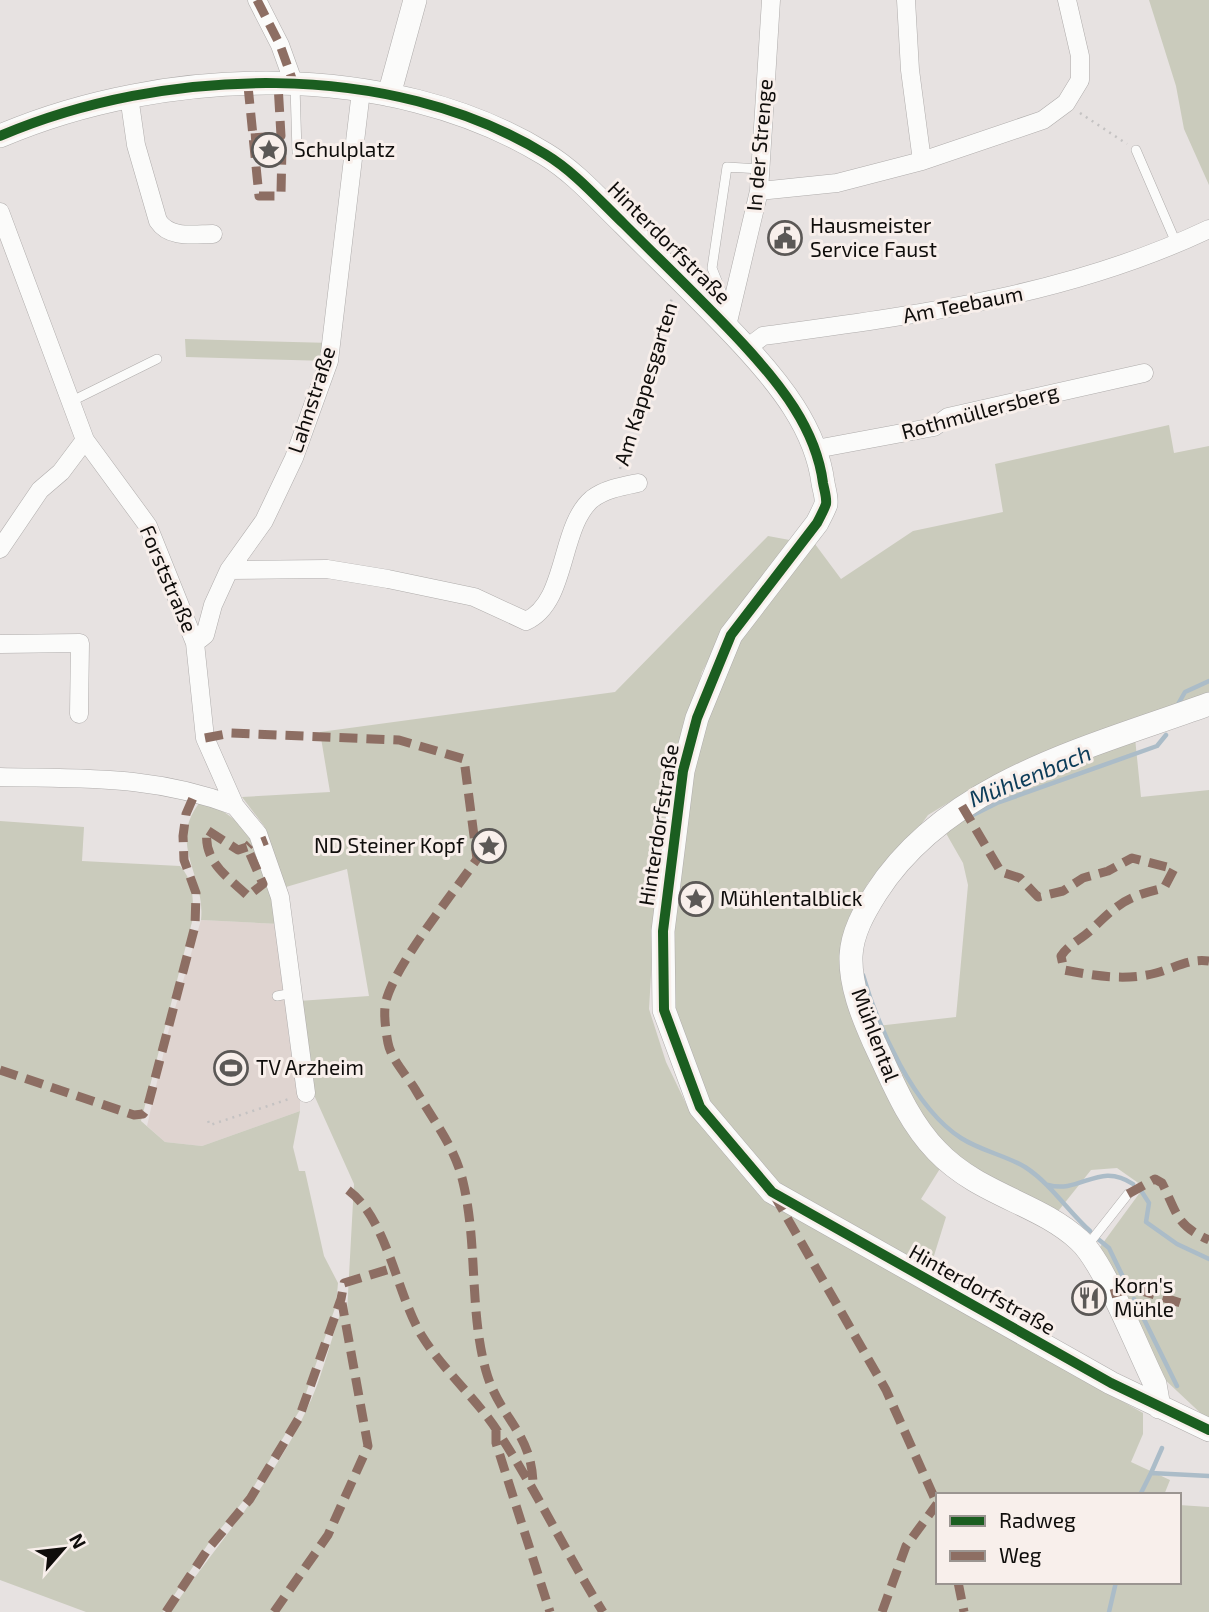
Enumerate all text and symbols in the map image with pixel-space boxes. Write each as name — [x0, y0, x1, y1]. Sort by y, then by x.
street label: In der Strenge — [740, 78, 777, 212]
place icon: Schulplatz — [250, 131, 288, 169]
place label: Schulplatz — [294, 136, 395, 161]
street label: Hinterdorfstraße — [603, 175, 737, 309]
place label: Hausmeister Service Faust — [810, 212, 937, 261]
public building icon: Hausmeister Service Faust — [766, 219, 804, 257]
street label: Am Teebaum — [900, 280, 1025, 327]
street label: Am Kappesgarten — [608, 299, 681, 468]
street label: Lahnstraße — [282, 343, 340, 456]
street label: Rothmüllersberg — [898, 378, 1061, 444]
street label: Forststraße — [136, 521, 203, 636]
water label: Mühlenbach — [964, 738, 1095, 812]
street label: Hinterdorfstraße — [632, 742, 683, 907]
place icon: ND Steiner Kopf — [470, 827, 508, 865]
place label: ND Steiner Kopf — [314, 832, 465, 857]
place icon: Mühlentalblick — [677, 880, 715, 918]
place label: Mühlentalblick — [720, 885, 863, 910]
street label: Mühlental — [847, 984, 906, 1085]
sports icon: TV Arzheim — [212, 1049, 250, 1087]
place label: TV Arzheim — [256, 1054, 364, 1079]
street label: Hinterdorfstraße — [905, 1238, 1060, 1339]
place label: Korn's Mühle — [1114, 1272, 1174, 1321]
restaurant icon: Korn's Mühle — [1070, 1279, 1108, 1317]
legend — [936, 1493, 1181, 1584]
text: Radweg — [999, 1507, 1076, 1532]
north arrow — [28, 1514, 98, 1584]
text: N — [65, 1529, 92, 1552]
text: Weg — [999, 1542, 1042, 1567]

